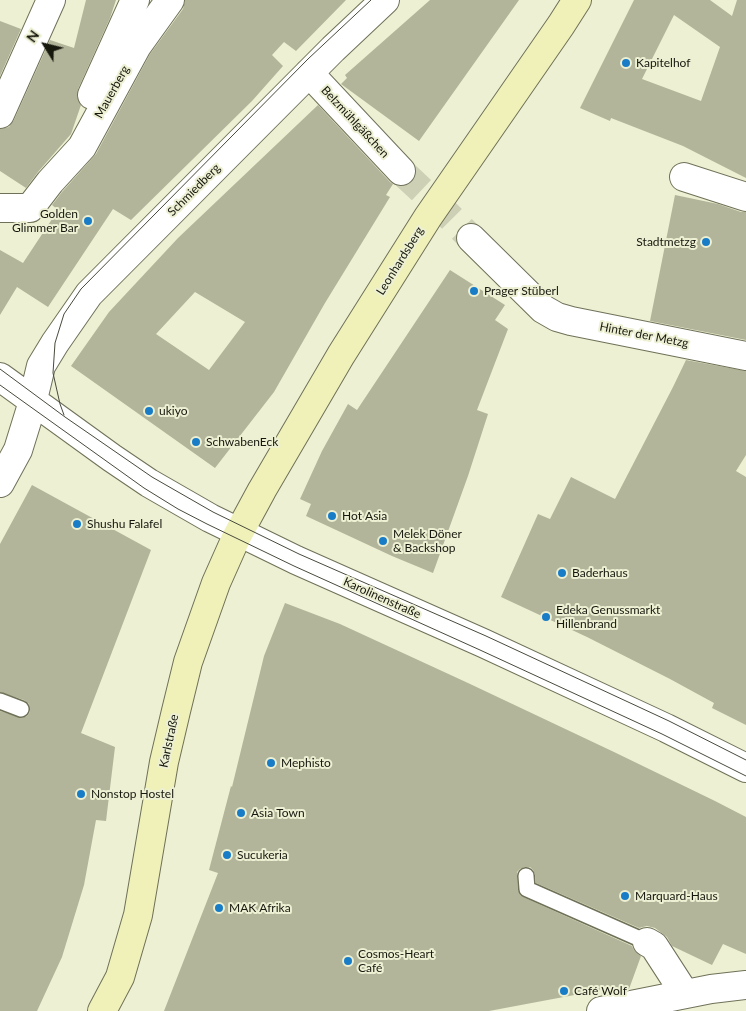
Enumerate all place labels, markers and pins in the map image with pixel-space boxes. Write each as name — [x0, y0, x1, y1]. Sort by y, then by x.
place label: Kapitelhof — [636, 56, 690, 70]
marker: Kapitelhof — [620, 57, 632, 69]
place label: Golden Glimmer Bar — [12, 207, 78, 235]
marker: Golden Glimmer Bar — [82, 215, 94, 227]
place label: Stadtmetzg — [636, 235, 696, 249]
marker: Stadtmetzg — [700, 236, 712, 248]
place label: Prager Stüberl — [484, 284, 559, 298]
marker: Prager Stüberl — [468, 285, 480, 297]
place label: ukiyo — [159, 404, 187, 418]
marker: ukiyo — [143, 405, 155, 417]
place label: SchwabenEck — [206, 435, 278, 449]
marker: SchwabenEck — [190, 436, 202, 448]
place label: Hot Asia — [342, 509, 387, 523]
marker: Hot Asia — [326, 510, 338, 522]
place label: Shushu Falafel — [87, 517, 162, 531]
marker: Shushu Falafel — [71, 518, 83, 530]
place label: Melek Döner & Backshop — [393, 527, 462, 555]
marker: Melek Döner & Backshop — [377, 535, 389, 547]
place label: Baderhaus — [572, 566, 628, 580]
marker: Baderhaus — [556, 567, 568, 579]
place label: Edeka Genussmarkt Hillenbrand — [556, 603, 660, 631]
marker: Edeka Genussmarkt Hillenbrand — [540, 611, 552, 623]
place label: Mephisto — [281, 756, 331, 770]
marker: Mephisto — [265, 757, 277, 769]
place label: Nonstop Hostel — [91, 787, 174, 801]
marker: Nonstop Hostel — [75, 788, 87, 800]
place label: Asia Town — [251, 806, 305, 820]
marker: Asia Town — [235, 807, 247, 819]
place label: Sucukeria — [237, 848, 288, 862]
marker: Sucukeria — [221, 849, 233, 861]
place label: Marquard-Haus — [635, 889, 718, 903]
marker: Marquard-Haus — [619, 890, 631, 902]
place label: MAK Afrika — [229, 901, 291, 915]
marker: MAK Afrika — [213, 902, 225, 914]
place label: Cosmos-Heart Café — [358, 947, 434, 975]
marker: Cosmos-Heart Café — [342, 955, 354, 967]
place label: Café Wolf — [574, 984, 627, 998]
marker: Café Wolf — [558, 985, 570, 997]

